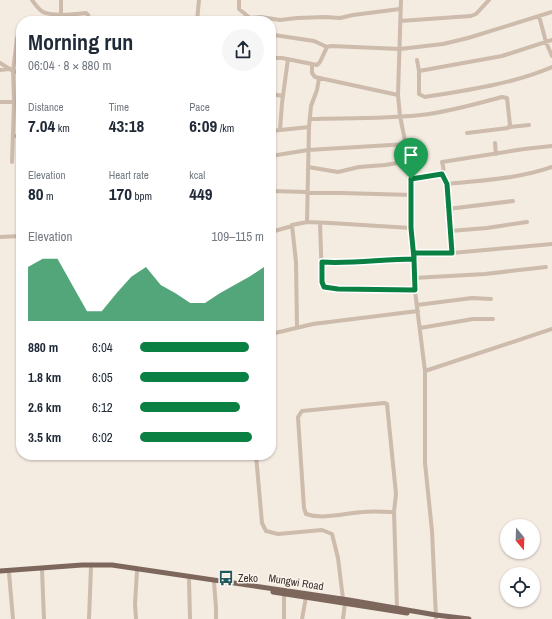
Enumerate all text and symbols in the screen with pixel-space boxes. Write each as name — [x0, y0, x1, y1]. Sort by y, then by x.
text: Morning run — [28, 27, 133, 57]
button: share — [222, 29, 264, 71]
text: 06:04 · 8 × 880 m — [28, 57, 111, 74]
text: Distance — [28, 100, 64, 114]
text: Time — [109, 100, 129, 114]
text: Pace — [189, 100, 210, 114]
text: 7.04 — [28, 114, 55, 137]
text: 43:18 — [109, 114, 144, 137]
text: 6:09 — [189, 114, 217, 137]
text: km — [55, 121, 70, 135]
text: /km — [217, 121, 234, 135]
pin — [394, 138, 428, 179]
icon: arrive — [400, 144, 422, 166]
text: Elevation — [28, 168, 66, 182]
text: Heart rate — [109, 168, 149, 182]
text: kcal — [189, 168, 205, 182]
text: 80 — [28, 182, 44, 205]
text: 170 — [109, 182, 132, 205]
text: 449 — [189, 182, 213, 205]
text: m — [44, 189, 54, 203]
text: bpm — [132, 189, 152, 203]
text: Elevation — [28, 228, 72, 245]
text: 109–115 m — [211, 228, 264, 245]
text: 880 m — [28, 339, 58, 356]
text: 6:04 — [92, 339, 113, 356]
text: 1.8 km — [28, 369, 61, 386]
text: 6:05 — [92, 369, 113, 386]
text: 2.6 km — [28, 399, 61, 416]
text: 6:12 — [92, 399, 113, 416]
text: 3.5 km — [28, 429, 61, 446]
text: 6:02 — [92, 429, 113, 446]
north arrow — [500, 519, 540, 559]
map controls — [500, 519, 540, 607]
button: locate — [500, 567, 540, 607]
bus stop icon: Zeko — [217, 569, 235, 587]
place label: Zeko — [238, 571, 258, 585]
street label: Mungwi Road — [267, 571, 325, 593]

